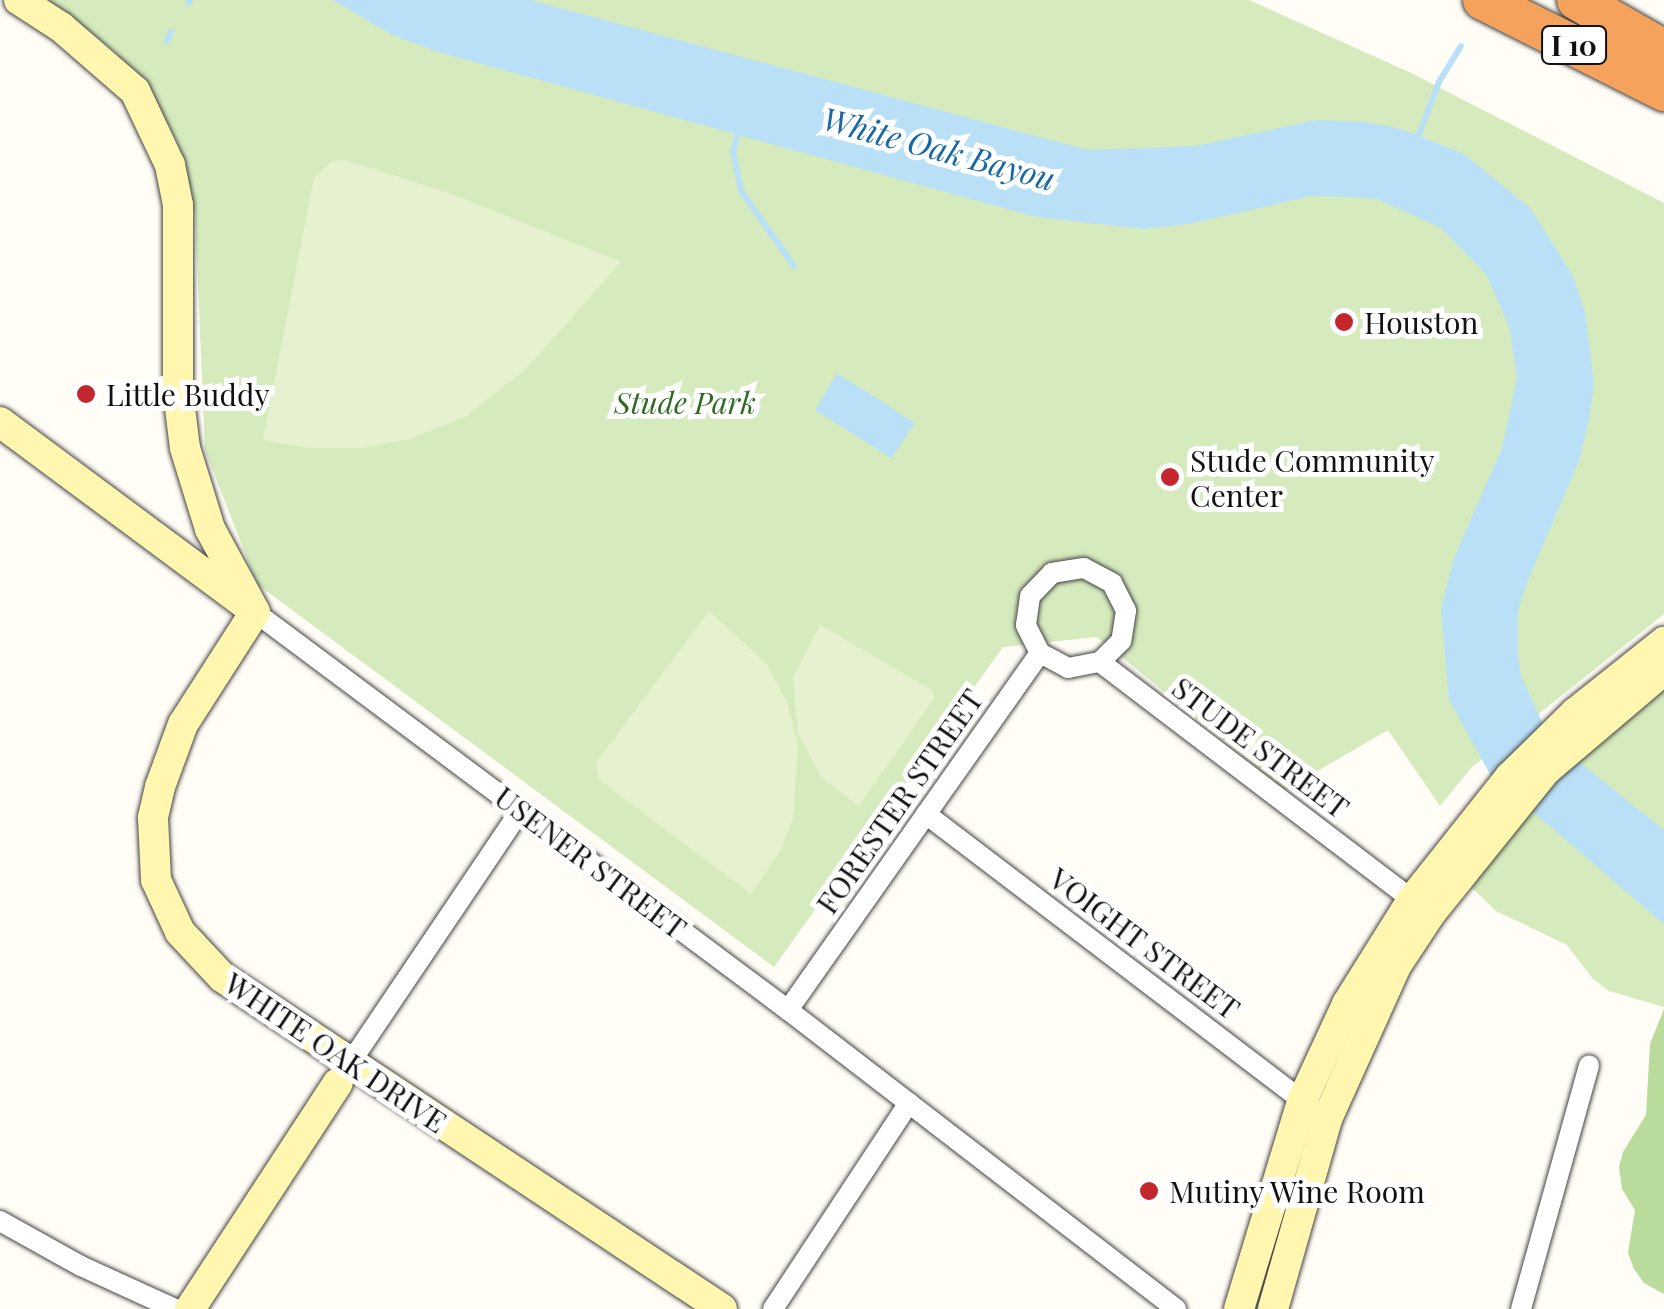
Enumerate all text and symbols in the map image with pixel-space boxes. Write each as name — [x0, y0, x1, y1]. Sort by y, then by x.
road number: I 10 — [1539, 22, 1609, 68]
water label: White Oak Bayou — [819, 99, 1059, 197]
place label: Houston — [1364, 304, 1478, 340]
marker: Houston — [1333, 311, 1355, 333]
place label: Little Buddy — [106, 376, 269, 412]
marker: Little Buddy — [75, 383, 97, 405]
park label: Stude Park — [614, 384, 756, 420]
place label: Stude Community Center — [1190, 442, 1435, 512]
marker: Stude Community Center — [1159, 466, 1181, 488]
street label: STUDE STREET — [1166, 669, 1356, 825]
street label: FORESTER STREET — [808, 682, 990, 920]
street label: USENER STREET — [488, 778, 694, 946]
street label: VOIGHT STREET — [1042, 860, 1248, 1026]
street label: WHITE OAK DRIVE — [218, 964, 454, 1140]
place label: Mutiny Wine Room — [1169, 1173, 1427, 1209]
marker: Mutiny Wine Room — [1138, 1180, 1160, 1202]

